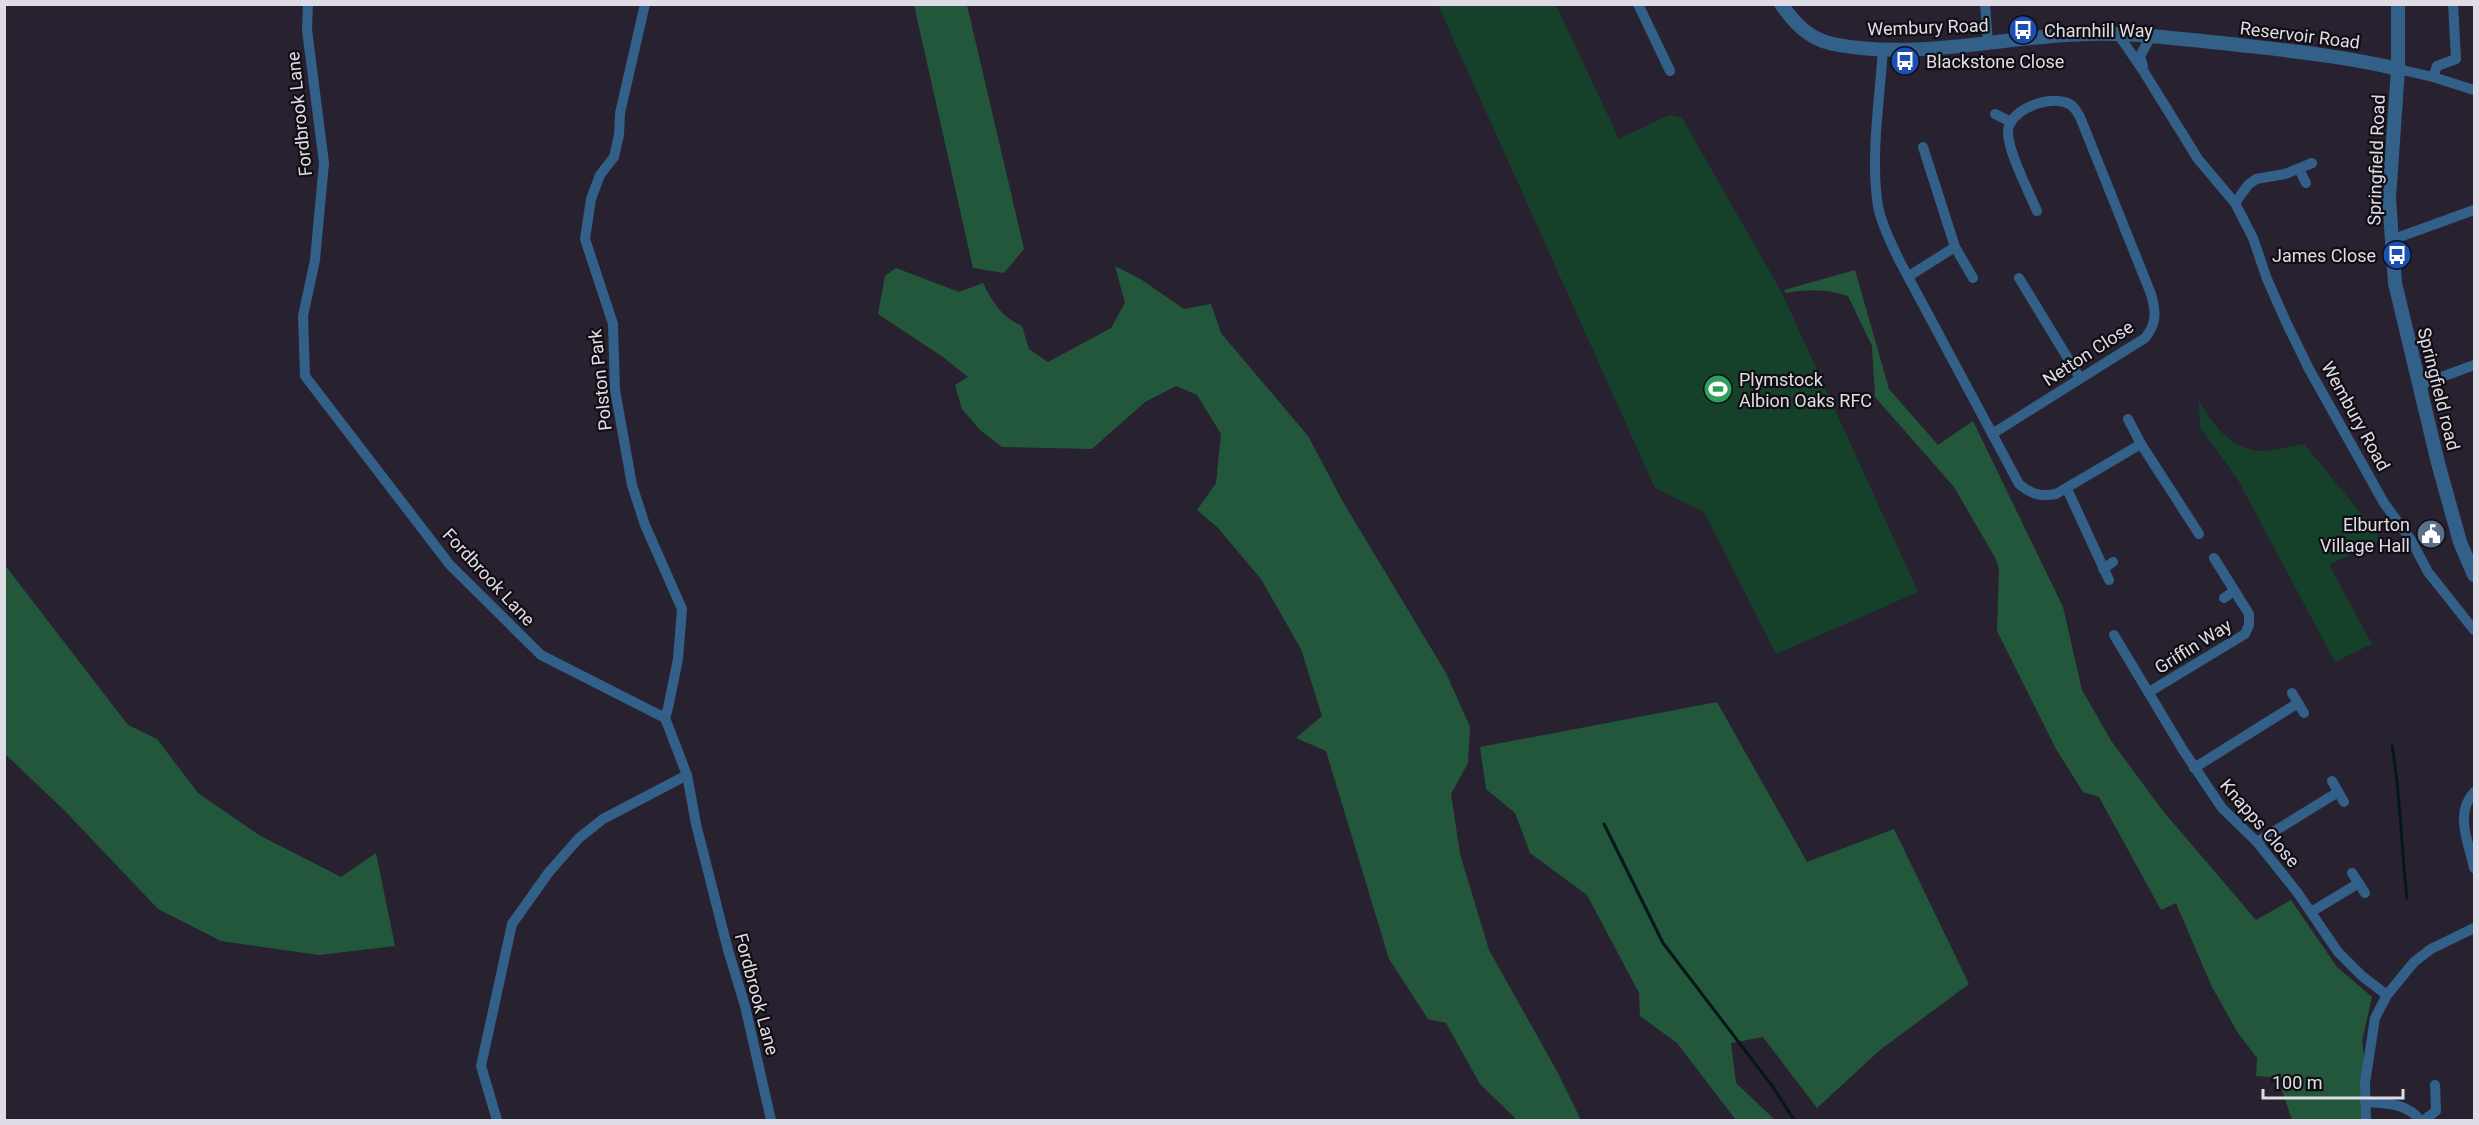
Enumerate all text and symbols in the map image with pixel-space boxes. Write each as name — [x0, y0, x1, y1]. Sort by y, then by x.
street label: Wembury Road — [1867, 14, 1989, 40]
bus stop icon: Charnhill Way — [2007, 14, 2039, 46]
street label: Reservoir Road — [2239, 17, 2361, 53]
place label: Charnhill Way — [2044, 20, 2153, 41]
bus stop icon: Blackstone Close — [1889, 45, 1921, 77]
street label: Fordbrook Lane — [282, 51, 316, 177]
place label: Blackstone Close — [1926, 51, 2064, 72]
street label: Springfield Road — [2363, 94, 2389, 226]
bus stop icon: James Close — [2381, 239, 2413, 271]
place label: James Close — [2272, 245, 2376, 266]
street label: Netton Close — [2039, 316, 2137, 390]
street label: Springfield road — [2414, 325, 2464, 453]
street label: Polston Park — [584, 327, 616, 432]
street label: Wembury Road — [2317, 358, 2395, 474]
place label: Plymstock Albion Oaks RFC — [1739, 369, 1872, 411]
sports icon: Plymstock Albion Oaks RFC — [1702, 373, 1734, 405]
place label: Elburton Village Hall — [2320, 514, 2410, 556]
public building icon: Elburton Village Hall — [2415, 518, 2447, 550]
street label: Fordbrook Lane — [439, 524, 539, 630]
street label: Griffin Way — [2151, 614, 2236, 678]
street label: Knapps Close — [2216, 775, 2304, 871]
street label: Fordbrook Lane — [731, 931, 783, 1057]
scale bar — [2263, 1062, 2402, 1100]
text: 100 m — [2272, 1072, 2323, 1093]

